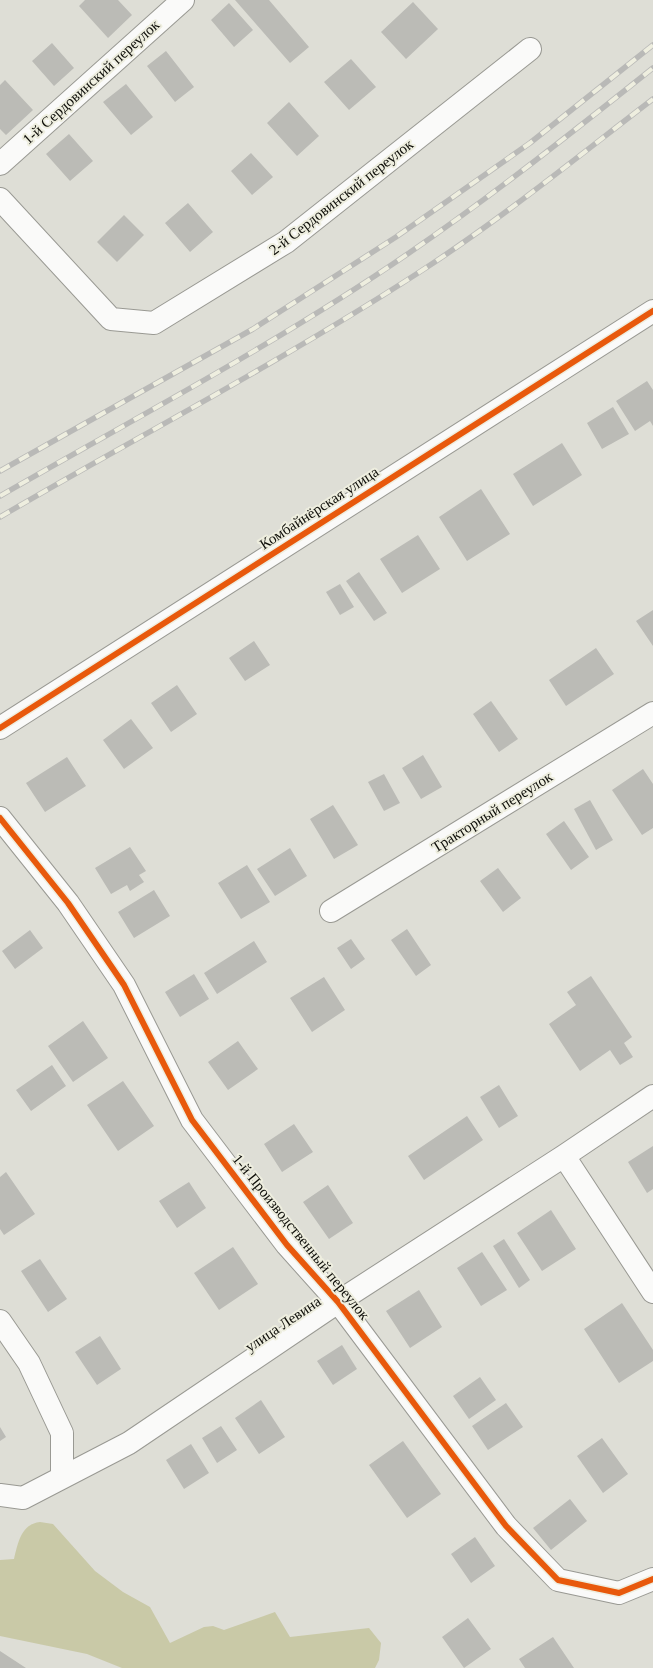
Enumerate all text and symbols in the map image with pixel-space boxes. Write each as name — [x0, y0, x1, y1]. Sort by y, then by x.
street label: 1-й Сердовинский переулок — [19, 16, 163, 148]
street label: 2-й Сердовинский переулок — [266, 135, 417, 258]
street label: Комбайнёрская улица — [257, 463, 382, 552]
street label: Тракторный переулок — [429, 768, 556, 856]
street label: 1-й Производственный переулок — [229, 1151, 373, 1323]
street label: улица Левина — [242, 1293, 324, 1355]

